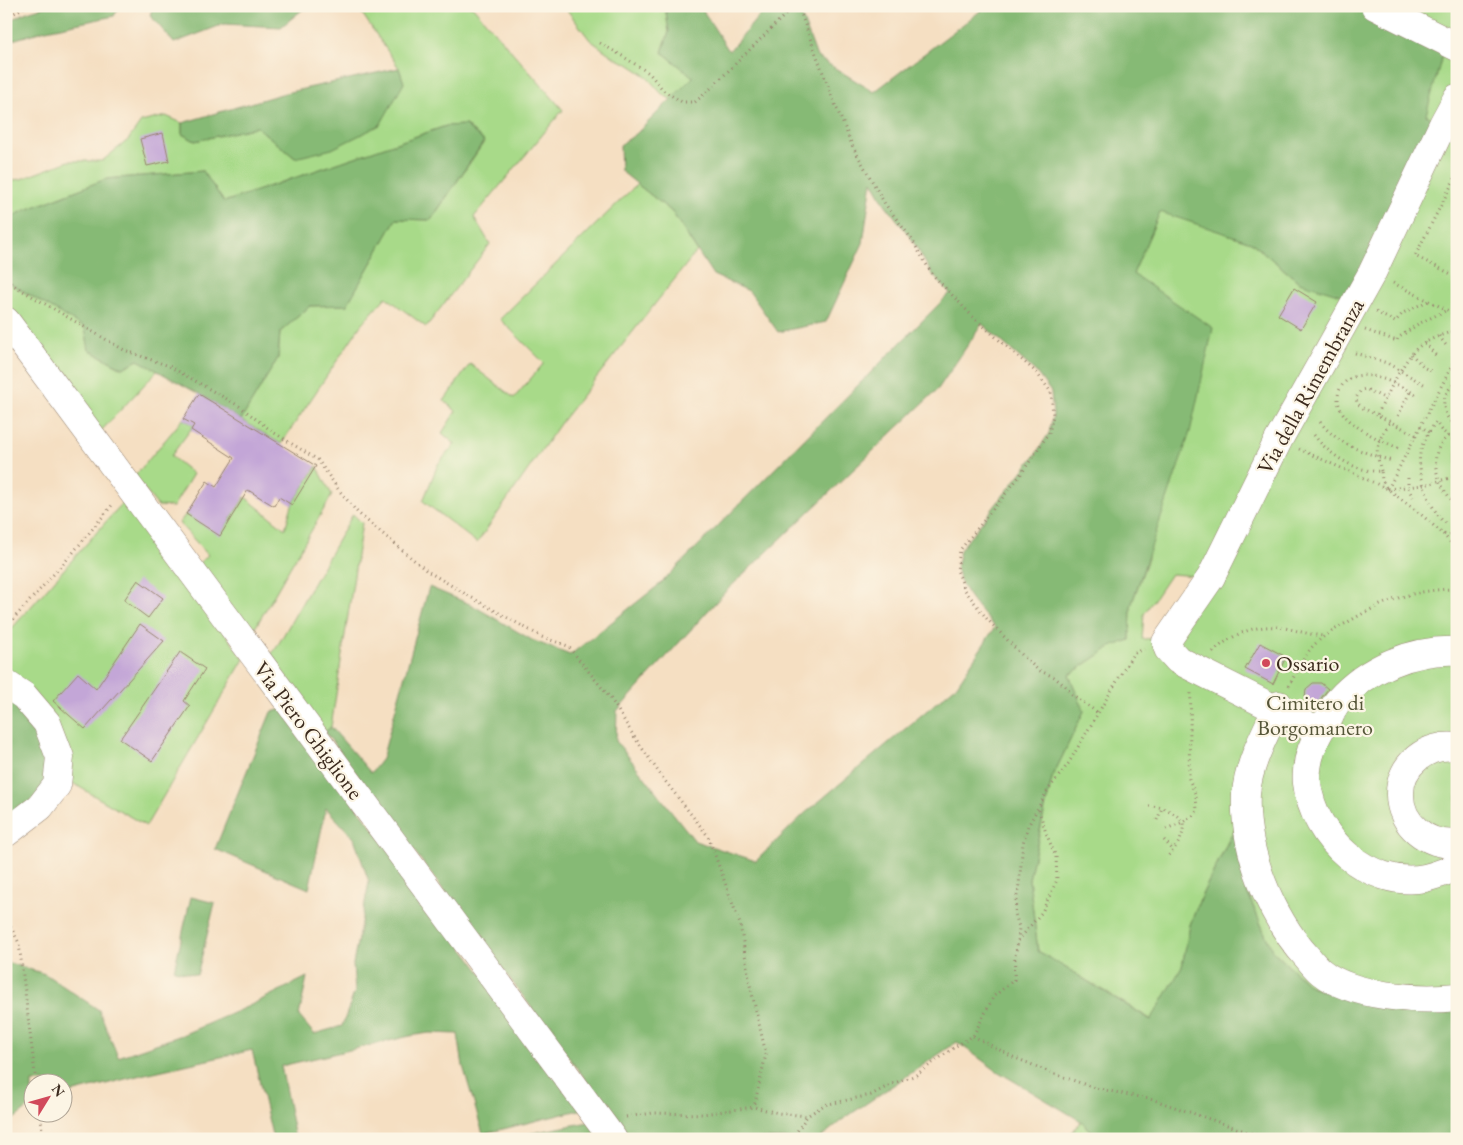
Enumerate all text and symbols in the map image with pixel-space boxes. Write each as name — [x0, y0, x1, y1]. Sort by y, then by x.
street label: Via della Rimembranza — [1250, 293, 1371, 479]
place label: Ossario — [1276, 649, 1340, 678]
street label: Via Piero Ghiglione — [247, 655, 370, 806]
marker: Ossario — [1260, 657, 1272, 669]
park label: Cimitero di Borgomanero — [1257, 688, 1373, 742]
north arrow — [22, 1072, 72, 1122]
text: N — [48, 1080, 69, 1101]

